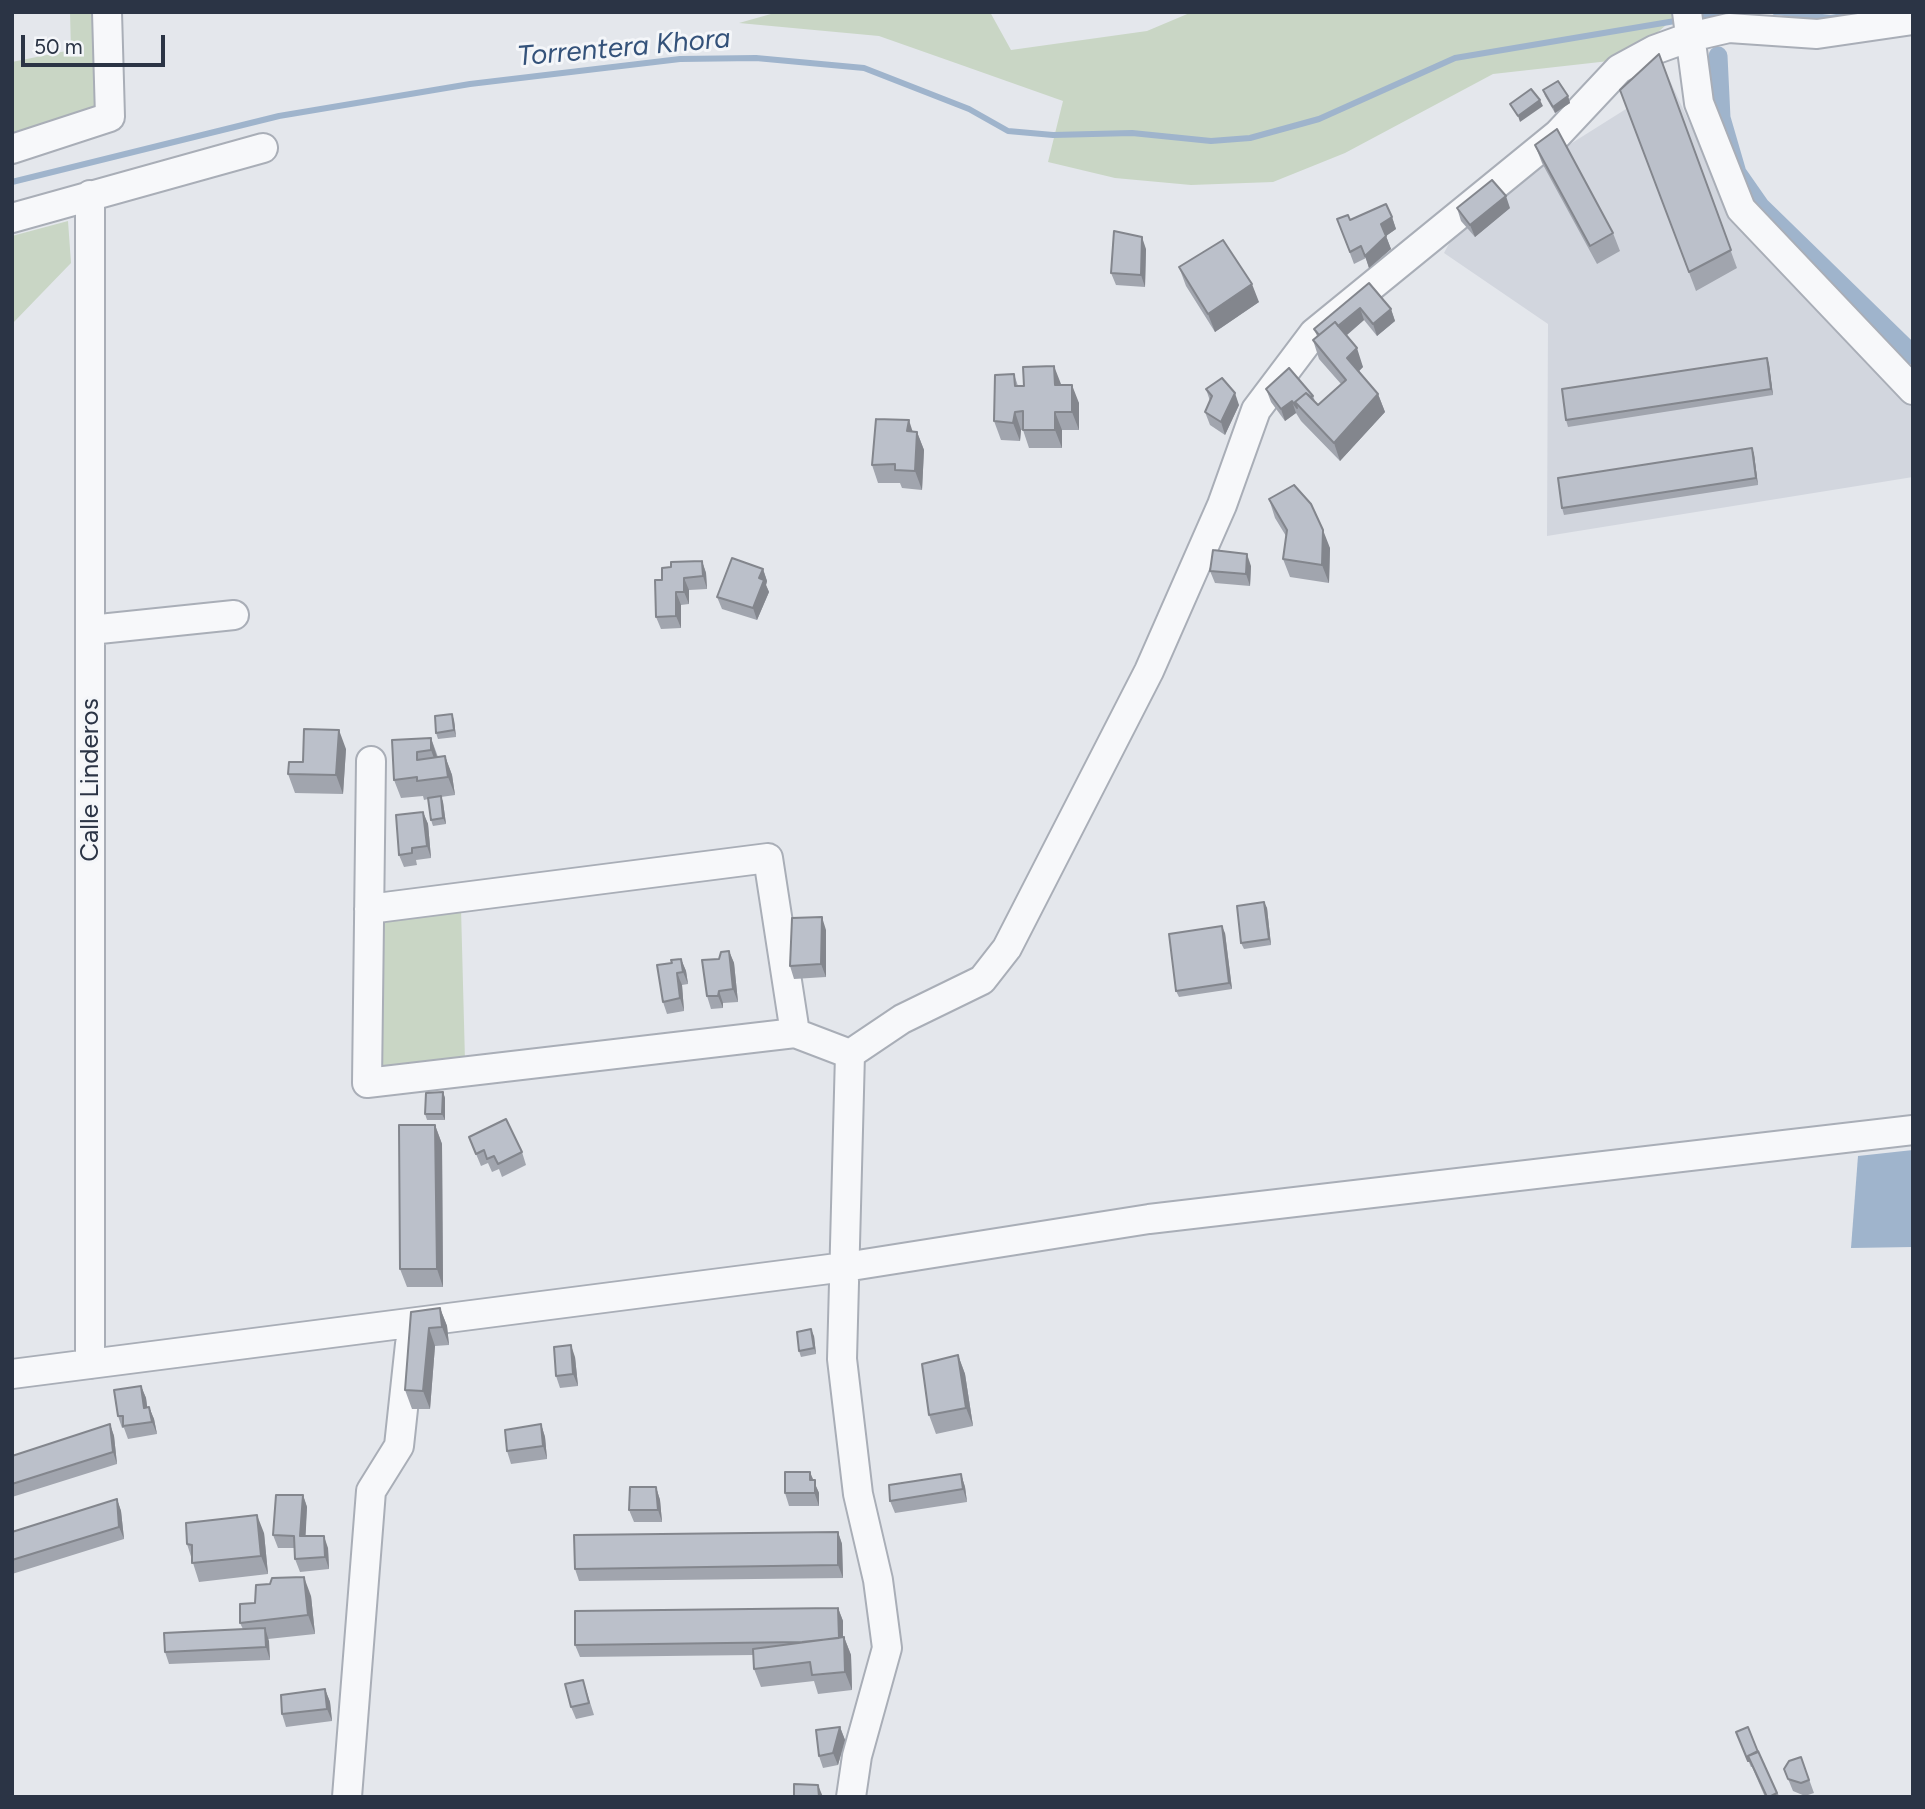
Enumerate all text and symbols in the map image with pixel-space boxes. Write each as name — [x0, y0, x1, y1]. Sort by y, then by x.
scale bar — [24, 21, 168, 65]
water label: Torrentera Khora — [516, 22, 732, 74]
text: 50 m — [34, 34, 83, 59]
street label: Calle Linderos — [74, 698, 106, 862]

